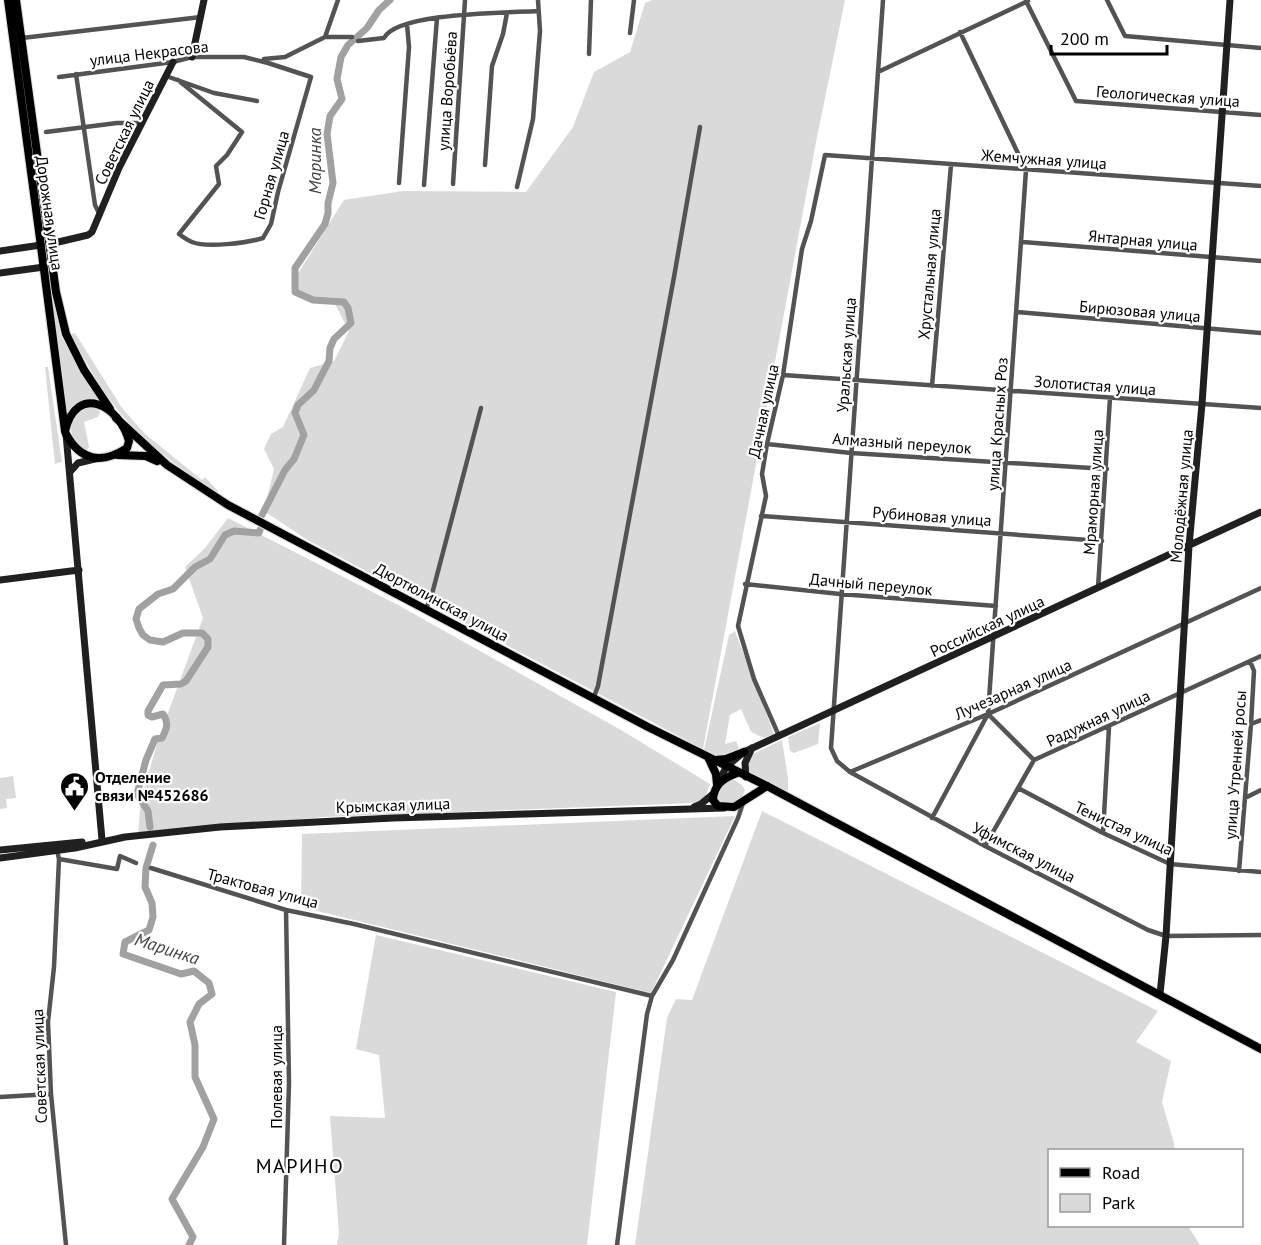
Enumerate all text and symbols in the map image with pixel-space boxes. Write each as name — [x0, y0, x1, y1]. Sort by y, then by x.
scale bar — [1051, 18, 1166, 56]
text: 200 m — [1060, 27, 1109, 50]
street label: улица Воробьёва — [433, 30, 461, 152]
street label: улица Некрасова — [88, 36, 210, 70]
street label: Советская улица — [90, 76, 158, 188]
street label: Геологическая улица — [1095, 81, 1241, 111]
water label: Маринка — [303, 127, 326, 194]
street label: Горная улица — [249, 128, 293, 222]
street label: Жемчужная улица — [980, 145, 1107, 173]
street label: Дорожная улица — [32, 154, 68, 272]
street label: Хрустальная улица — [913, 208, 945, 340]
street label: Янтарная улица — [1087, 225, 1199, 255]
street label: Бирюзовая улица — [1078, 296, 1202, 326]
street label: Уральская улица — [832, 297, 860, 413]
street label: улица Красных Роз — [982, 357, 1012, 491]
street label: Дачная улица — [743, 362, 783, 460]
street label: Золотистая улица — [1033, 371, 1157, 399]
street label: Алмазный переулок — [832, 428, 973, 458]
street label: Мраморная улица — [1079, 428, 1107, 556]
street label: Молодёжная улица — [1165, 428, 1197, 564]
street label: Рубиновая улица — [872, 502, 992, 530]
street label: Дюртюлинская улица — [371, 558, 513, 646]
street label: Дачный переулок — [809, 569, 934, 599]
street label: Российская улица — [927, 591, 1047, 661]
street label: Лучезарная улица — [950, 654, 1075, 724]
street label: Радужная улица — [1043, 685, 1153, 751]
street label: улица Утренней росы — [1220, 690, 1250, 840]
place label: Отделение связи №452686 — [95, 767, 209, 805]
public building icon: Отделение связи №452686 — [58, 770, 90, 812]
street label: Крымская улица — [335, 793, 451, 817]
street label: Тенистая улица — [1072, 796, 1176, 860]
street label: Уфимская улица — [969, 817, 1079, 887]
street label: Трактовая улица — [205, 864, 321, 912]
water label: Маринка — [132, 927, 203, 970]
street label: Советская улица — [27, 1008, 51, 1124]
street label: Полевая улица — [266, 1025, 286, 1129]
legend — [1048, 1149, 1243, 1227]
district label: МАРИНО — [256, 1153, 344, 1179]
text: Road — [1102, 1161, 1140, 1184]
text: Park — [1102, 1191, 1135, 1214]

